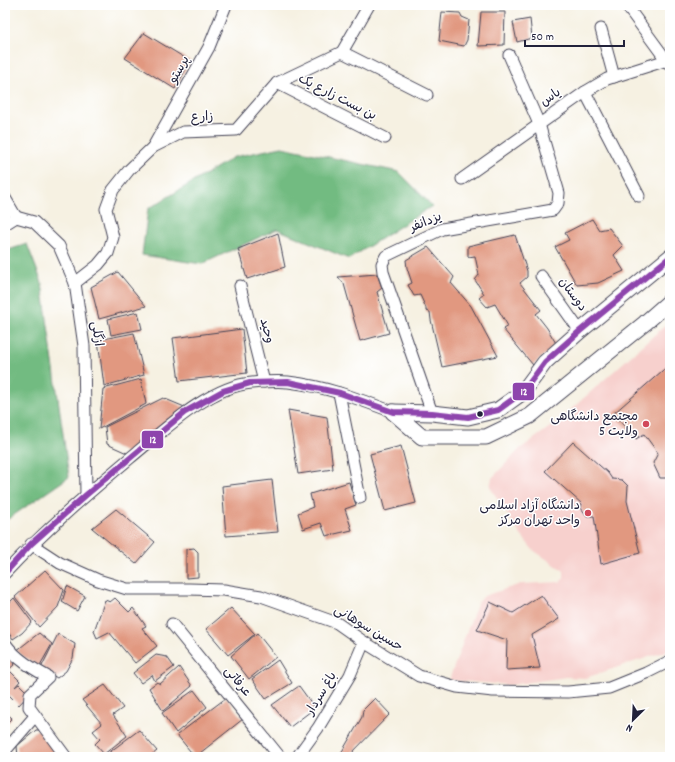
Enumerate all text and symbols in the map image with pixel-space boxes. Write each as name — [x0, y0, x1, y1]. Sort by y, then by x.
scale bar — [525, 22, 624, 48]
text: 50 m — [531, 29, 554, 46]
street label: پرستو — [164, 52, 195, 88]
street label: بن بست زارع یک — [294, 70, 380, 126]
street label: یاس — [537, 84, 565, 112]
street label: زارع — [190, 108, 214, 128]
street label: یزدانفر — [406, 208, 445, 238]
street label: دوستان — [553, 274, 591, 316]
street label: وحید — [254, 317, 278, 345]
street label: ازگلی — [85, 320, 107, 348]
line badge: 12 — [512, 382, 535, 401]
text: 12 — [520, 385, 528, 401]
place label: مجتمع دانشگاهی ولایت 5 — [550, 408, 638, 442]
unlabelled marker — [475, 409, 485, 419]
marker: مجتمع دانشگاهی ولایت 5 — [641, 419, 651, 429]
line badge: 12 — [141, 430, 164, 449]
text: 12 — [149, 433, 157, 449]
place label: دانشگاه آزاد اسلامی واحد تهران مرکز — [480, 497, 580, 531]
marker: دانشگاه آزاد اسلامی واحد تهران مرکز — [583, 508, 593, 518]
street label: حسین سوهانی — [330, 601, 406, 657]
street label: عرفاتی — [219, 663, 255, 701]
street label: باغ سردار — [301, 669, 342, 720]
north arrow — [613, 700, 653, 740]
text: N — [623, 719, 635, 736]

